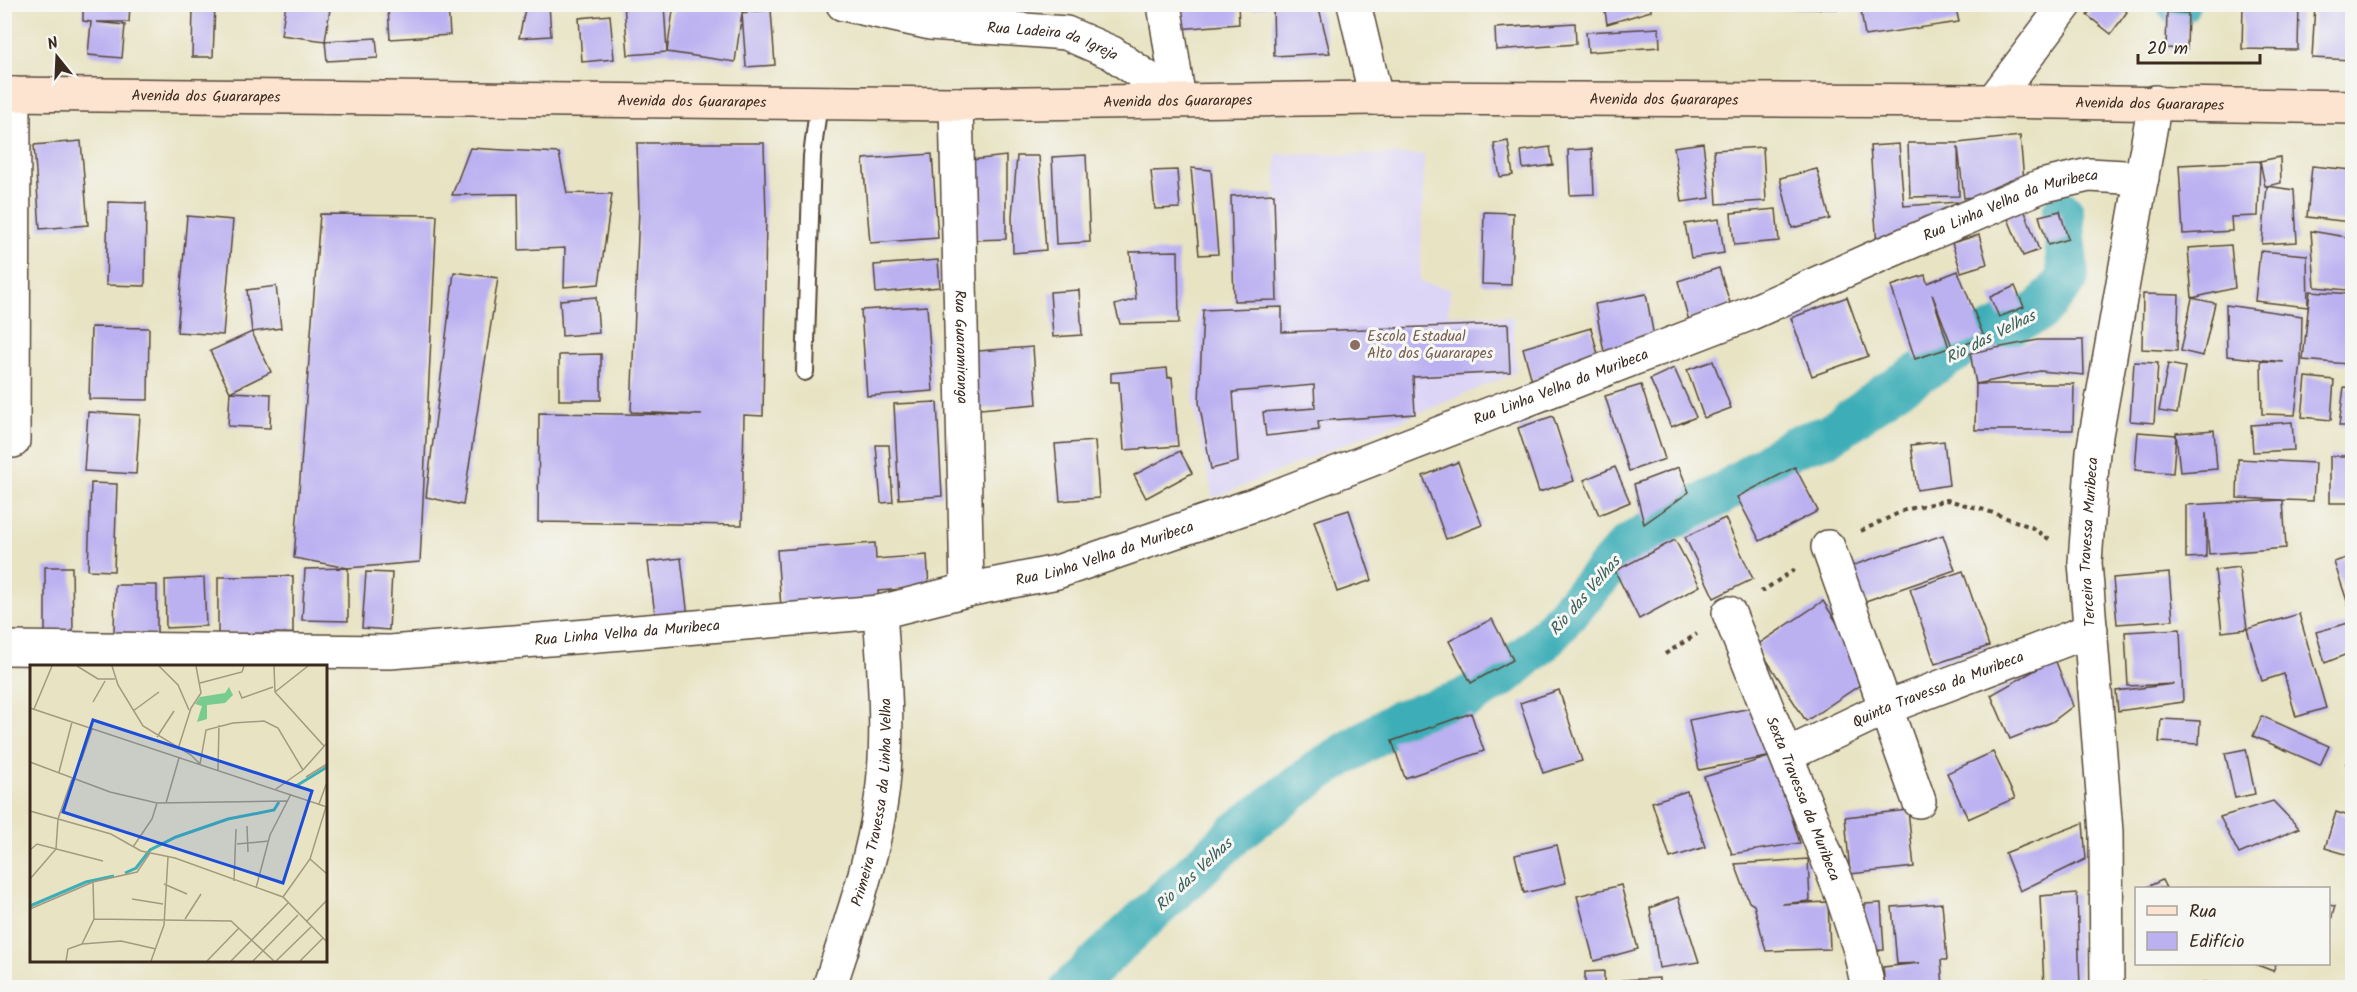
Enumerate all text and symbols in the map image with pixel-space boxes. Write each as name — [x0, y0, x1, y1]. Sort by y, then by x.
street label: Rua Ladeira da Igreja — [986, 16, 1123, 67]
north arrow — [27, 27, 87, 87]
scale bar — [2138, 27, 2260, 65]
text: N — [44, 31, 61, 58]
text: 20 m — [2147, 35, 2188, 64]
street label: Avenida dos Guararapes — [131, 84, 281, 110]
street label: Avenida dos Guararapes — [1589, 88, 1739, 113]
street label: Avenida dos Guararapes — [617, 89, 767, 115]
street label: Avenida dos Guararapes — [1103, 89, 1253, 115]
street label: Avenida dos Guararapes — [2075, 91, 2225, 118]
street label: Rua Linha Velha da Muribeca — [1919, 164, 2099, 248]
street label: Rua Guaramiranga — [947, 290, 974, 404]
water label: Rio das Velhas — [1941, 303, 2042, 371]
place label: Escola Estadual Alto dos Guararapes — [1367, 325, 1493, 366]
marker: Escola Estadual Alto dos Guararapes — [1348, 338, 1362, 352]
street label: Rua Linha Velha da Muribeca — [1470, 343, 1652, 432]
street label: Terceira Travessa Muribeca — [2074, 456, 2106, 627]
street label: Rua Linha Velha da Muribeca — [1013, 515, 1197, 593]
water label: Rio das Velhas — [1544, 549, 1628, 641]
street label: Rua Linha Velha da Muribeca — [534, 614, 721, 653]
street label: Quinta Travessa da Muribeca — [1849, 645, 2028, 735]
inset map — [30, 665, 327, 962]
street label: Primeira Travessa da Linha Velha — [845, 698, 899, 910]
street label: Sexta Travessa da Muribeca — [1759, 713, 1846, 885]
water label: Rio das Velhas — [1150, 831, 1240, 918]
legend — [2135, 887, 2330, 965]
text: Rua — [2189, 898, 2217, 927]
text: Edifício — [2189, 928, 2244, 957]

